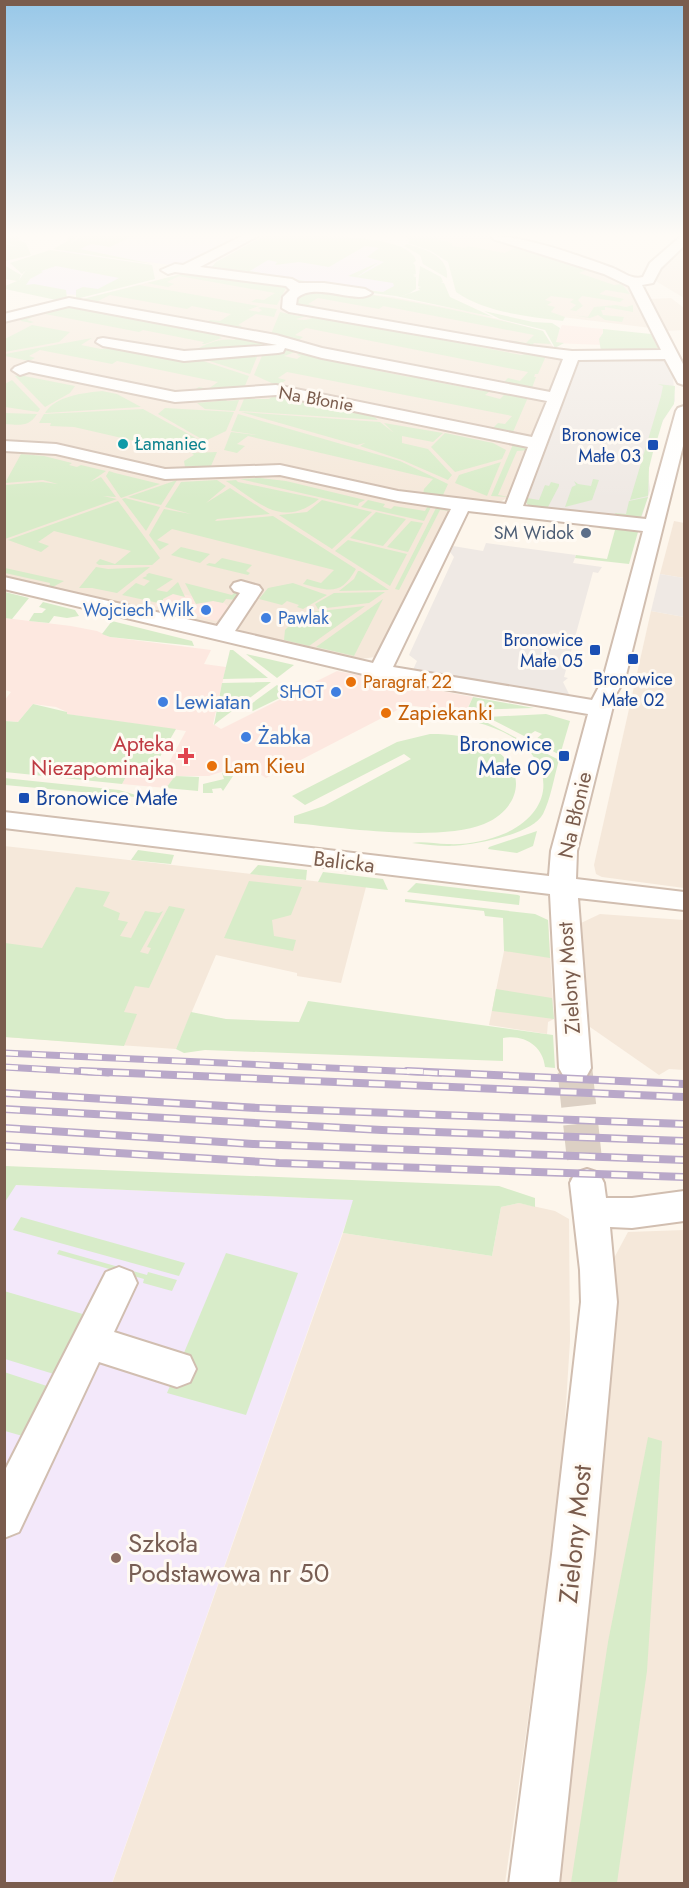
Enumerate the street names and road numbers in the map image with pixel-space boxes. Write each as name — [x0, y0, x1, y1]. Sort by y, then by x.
street label: Na Błonie — [277, 380, 355, 418]
street label: Na Błonie — [550, 769, 600, 861]
street label: Balicka — [312, 843, 376, 881]
street label: Zielony Most — [550, 921, 588, 1035]
street label: Zielony Most — [549, 1462, 601, 1605]

